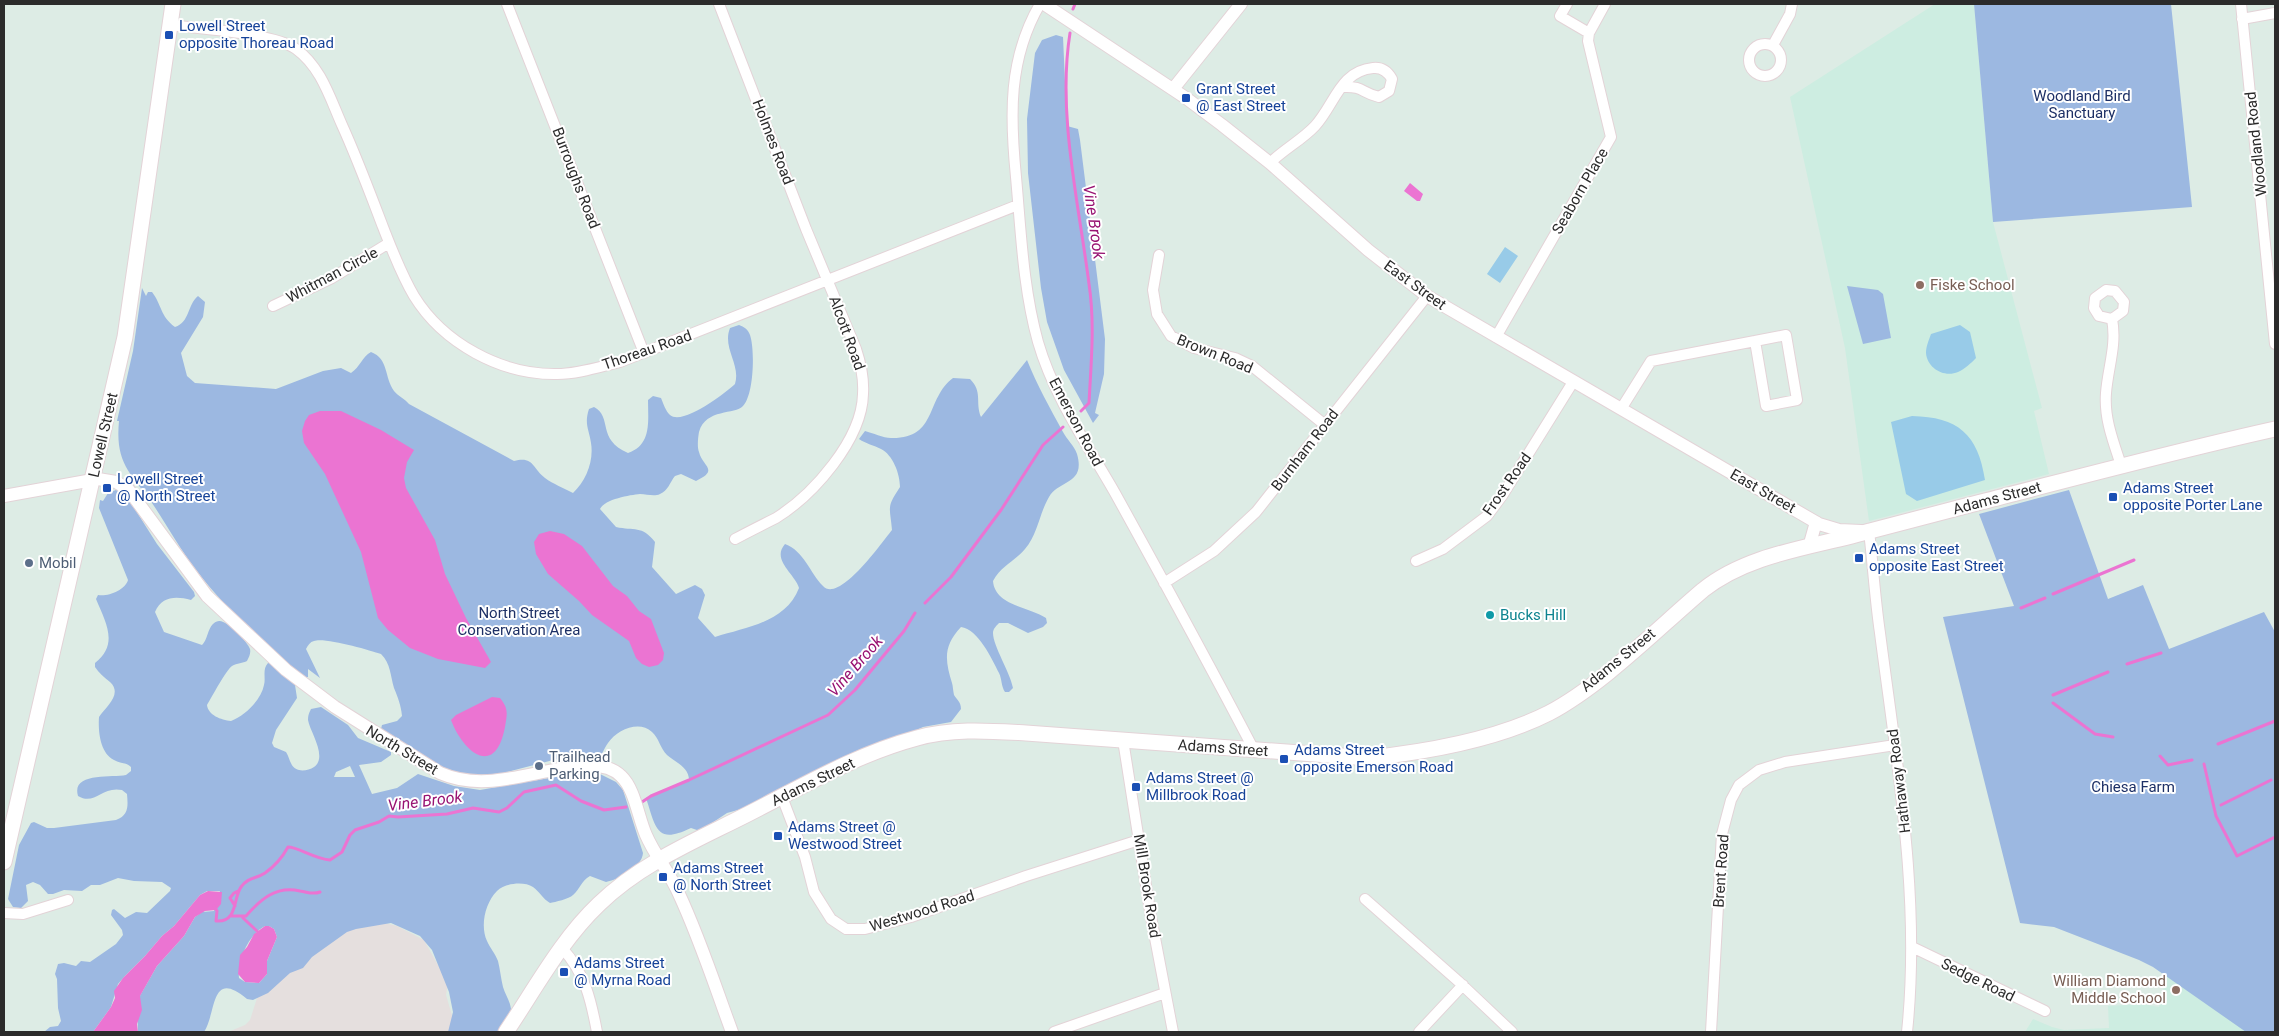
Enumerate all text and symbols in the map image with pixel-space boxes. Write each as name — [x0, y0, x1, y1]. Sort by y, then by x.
place label: Lowell Street opposite Thoreau Road — [179, 17, 334, 52]
marker: Lowell Street opposite Thoreau Road — [163, 29, 175, 41]
place label: Grant Street @ East Street — [1196, 80, 1286, 115]
park label: Woodland Bird Sanctuary — [2033, 87, 2131, 122]
street label: Woodland Road — [2242, 91, 2270, 197]
marker: Grant Street @ East Street — [1180, 92, 1192, 104]
street label: Holmes Road — [748, 97, 798, 187]
street label: Burroughs Road — [548, 125, 604, 231]
street label: Seaborn Place — [1548, 145, 1612, 237]
water label: Vine Brook — [1079, 184, 1109, 261]
street label: Whitman Circle — [283, 243, 381, 307]
street label: East Street — [1380, 256, 1450, 314]
place label: Fiske School — [1930, 276, 2015, 294]
marker: Fiske School — [1914, 279, 1926, 291]
street label: Alcott Road — [825, 293, 869, 373]
street label: Thoreau Road — [600, 326, 694, 374]
street label: Brown Road — [1174, 331, 1256, 377]
street label: Emerson Road — [1045, 375, 1107, 469]
street label: Lowell Street — [85, 391, 122, 479]
street label: Burnham Road — [1268, 406, 1342, 494]
street label: Frost Road — [1479, 449, 1535, 519]
street label: East Street — [1727, 465, 1799, 517]
place label: Lowell Street @ North Street — [117, 470, 215, 505]
street label: Adams Street — [1951, 478, 2043, 518]
place label: Adams Street opposite Porter Lane — [2123, 479, 2262, 514]
marker: Lowell Street @ North Street — [101, 482, 113, 494]
marker: Adams Street opposite Porter Lane — [2107, 491, 2119, 503]
place label: Adams Street opposite East Street — [1869, 540, 2004, 575]
marker: Adams Street opposite East Street — [1853, 552, 1865, 564]
place label: Mobil — [39, 554, 76, 572]
marker: Mobil — [23, 557, 35, 569]
park label: North Street Conservation Area — [458, 604, 580, 639]
place label: Bucks Hill — [1500, 606, 1566, 624]
marker: Bucks Hill — [1484, 609, 1496, 621]
street label: Adams Street — [1577, 624, 1659, 696]
water label: Vine Brook — [823, 631, 887, 700]
street label: North Street — [363, 721, 441, 779]
street label: Hathaway Road — [1884, 728, 1914, 834]
street label: Adams Street — [1177, 736, 1269, 760]
place label: Adams Street opposite Emerson Road — [1294, 741, 1453, 776]
place label: Trailhead Parking — [549, 748, 610, 783]
marker: Adams Street opposite Emerson Road — [1278, 753, 1290, 765]
street label: Adams Street — [768, 754, 858, 810]
marker: Trailhead Parking — [533, 760, 545, 772]
place label: Adams Street @ Millbrook Road — [1146, 769, 1254, 804]
park label: Chiesa Farm — [2091, 778, 2175, 796]
marker: Adams Street @ Millbrook Road — [1130, 781, 1142, 793]
water label: Vine Brook — [387, 787, 464, 815]
place label: Adams Street @ Westwood Street — [788, 818, 902, 853]
marker: Adams Street @ Westwood Street — [772, 830, 784, 842]
street label: Mill Brook Road — [1130, 833, 1164, 939]
street label: Brent Road — [1709, 834, 1733, 908]
place label: Adams Street @ North Street — [673, 859, 771, 894]
marker: Adams Street @ North Street — [657, 871, 669, 883]
street label: Westwood Road — [867, 887, 977, 935]
place label: Adams Street @ Myrna Road — [574, 954, 671, 989]
street label: Sedge Road — [1938, 954, 2018, 1006]
marker: Adams Street @ Myrna Road — [558, 966, 570, 978]
place label: William Diamond Middle School — [2053, 972, 2166, 1007]
marker: William Diamond Middle School — [2170, 984, 2182, 996]

